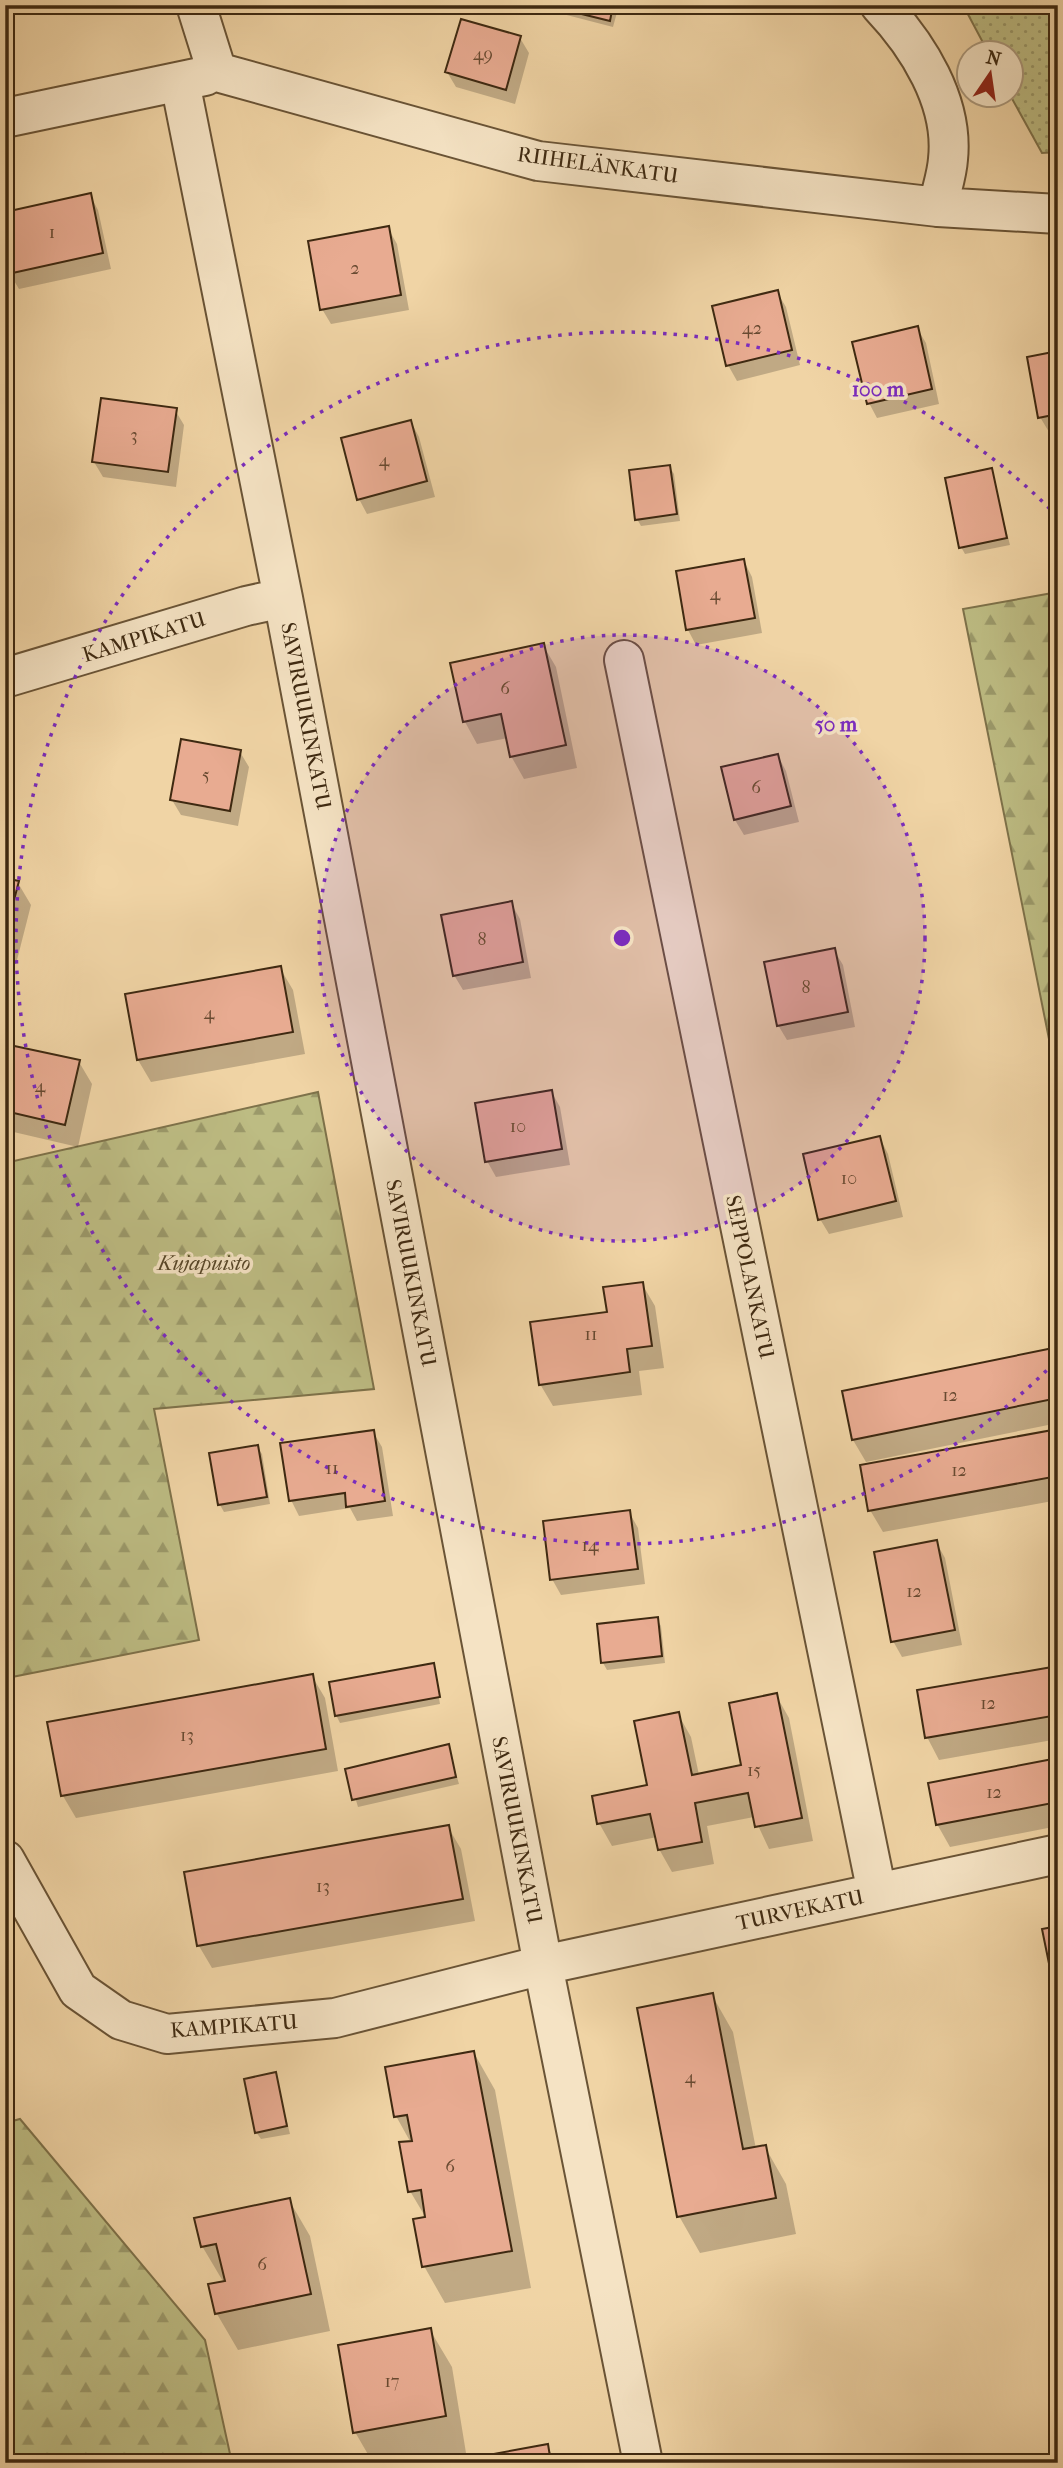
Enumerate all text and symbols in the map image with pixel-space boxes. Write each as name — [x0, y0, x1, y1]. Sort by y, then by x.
north arrow — [954, 38, 1024, 108]
house number: 49 — [473, 44, 493, 65]
text: N — [984, 46, 1004, 71]
street label: RIIHELÄNKATU — [516, 142, 681, 188]
house number: 1 — [49, 222, 55, 243]
house number: 2 — [350, 258, 360, 279]
house number: 42 — [742, 318, 762, 339]
text: 100 m — [852, 377, 905, 401]
house number: 3 — [130, 425, 138, 446]
house number: 4 — [379, 450, 390, 471]
house number: 4 — [710, 584, 721, 605]
street label: KAMPIKATU — [79, 607, 209, 667]
street label: SAVIRUUKINKATU — [276, 620, 336, 812]
house number: 6 — [500, 678, 510, 699]
text: 50 m — [815, 712, 858, 736]
house number: 5 — [202, 765, 210, 786]
house number: 6 — [751, 777, 761, 798]
centre of rings — [610, 926, 634, 950]
house number: 8 — [477, 929, 487, 950]
house number: 8 — [801, 977, 811, 998]
house number: 4 — [204, 1003, 215, 1024]
house number: 4 — [35, 1076, 46, 1097]
house number: 10 — [510, 1116, 526, 1137]
house number: 10 — [841, 1168, 857, 1189]
street label: SAVIRUUKINKATU — [381, 1177, 441, 1369]
street label: SEPPOLANKATU — [721, 1193, 779, 1362]
park label: Kujapuisto — [156, 1251, 250, 1275]
house number: 11 — [585, 1324, 597, 1345]
house number: 12 — [942, 1385, 958, 1406]
house number: 11 — [326, 1458, 338, 1479]
house number: 12 — [951, 1460, 967, 1481]
house number: 14 — [581, 1535, 599, 1556]
house number: 12 — [906, 1581, 922, 1602]
house number: 12 — [980, 1693, 996, 1714]
house number: 13 — [180, 1725, 194, 1746]
street label: SAVIRUUKINKATU — [487, 1734, 547, 1926]
house number: 15 — [747, 1760, 761, 1781]
house number: 12 — [986, 1782, 1002, 1803]
house number: 13 — [316, 1876, 330, 1897]
street label: TURVEKATU — [734, 1885, 867, 1935]
street label: KAMPIKATU — [169, 2010, 299, 2042]
house number: 4 — [685, 2067, 696, 2088]
house number: 6 — [445, 2156, 455, 2177]
house number: 6 — [257, 2254, 267, 2275]
house number: 17 — [384, 2371, 400, 2392]

